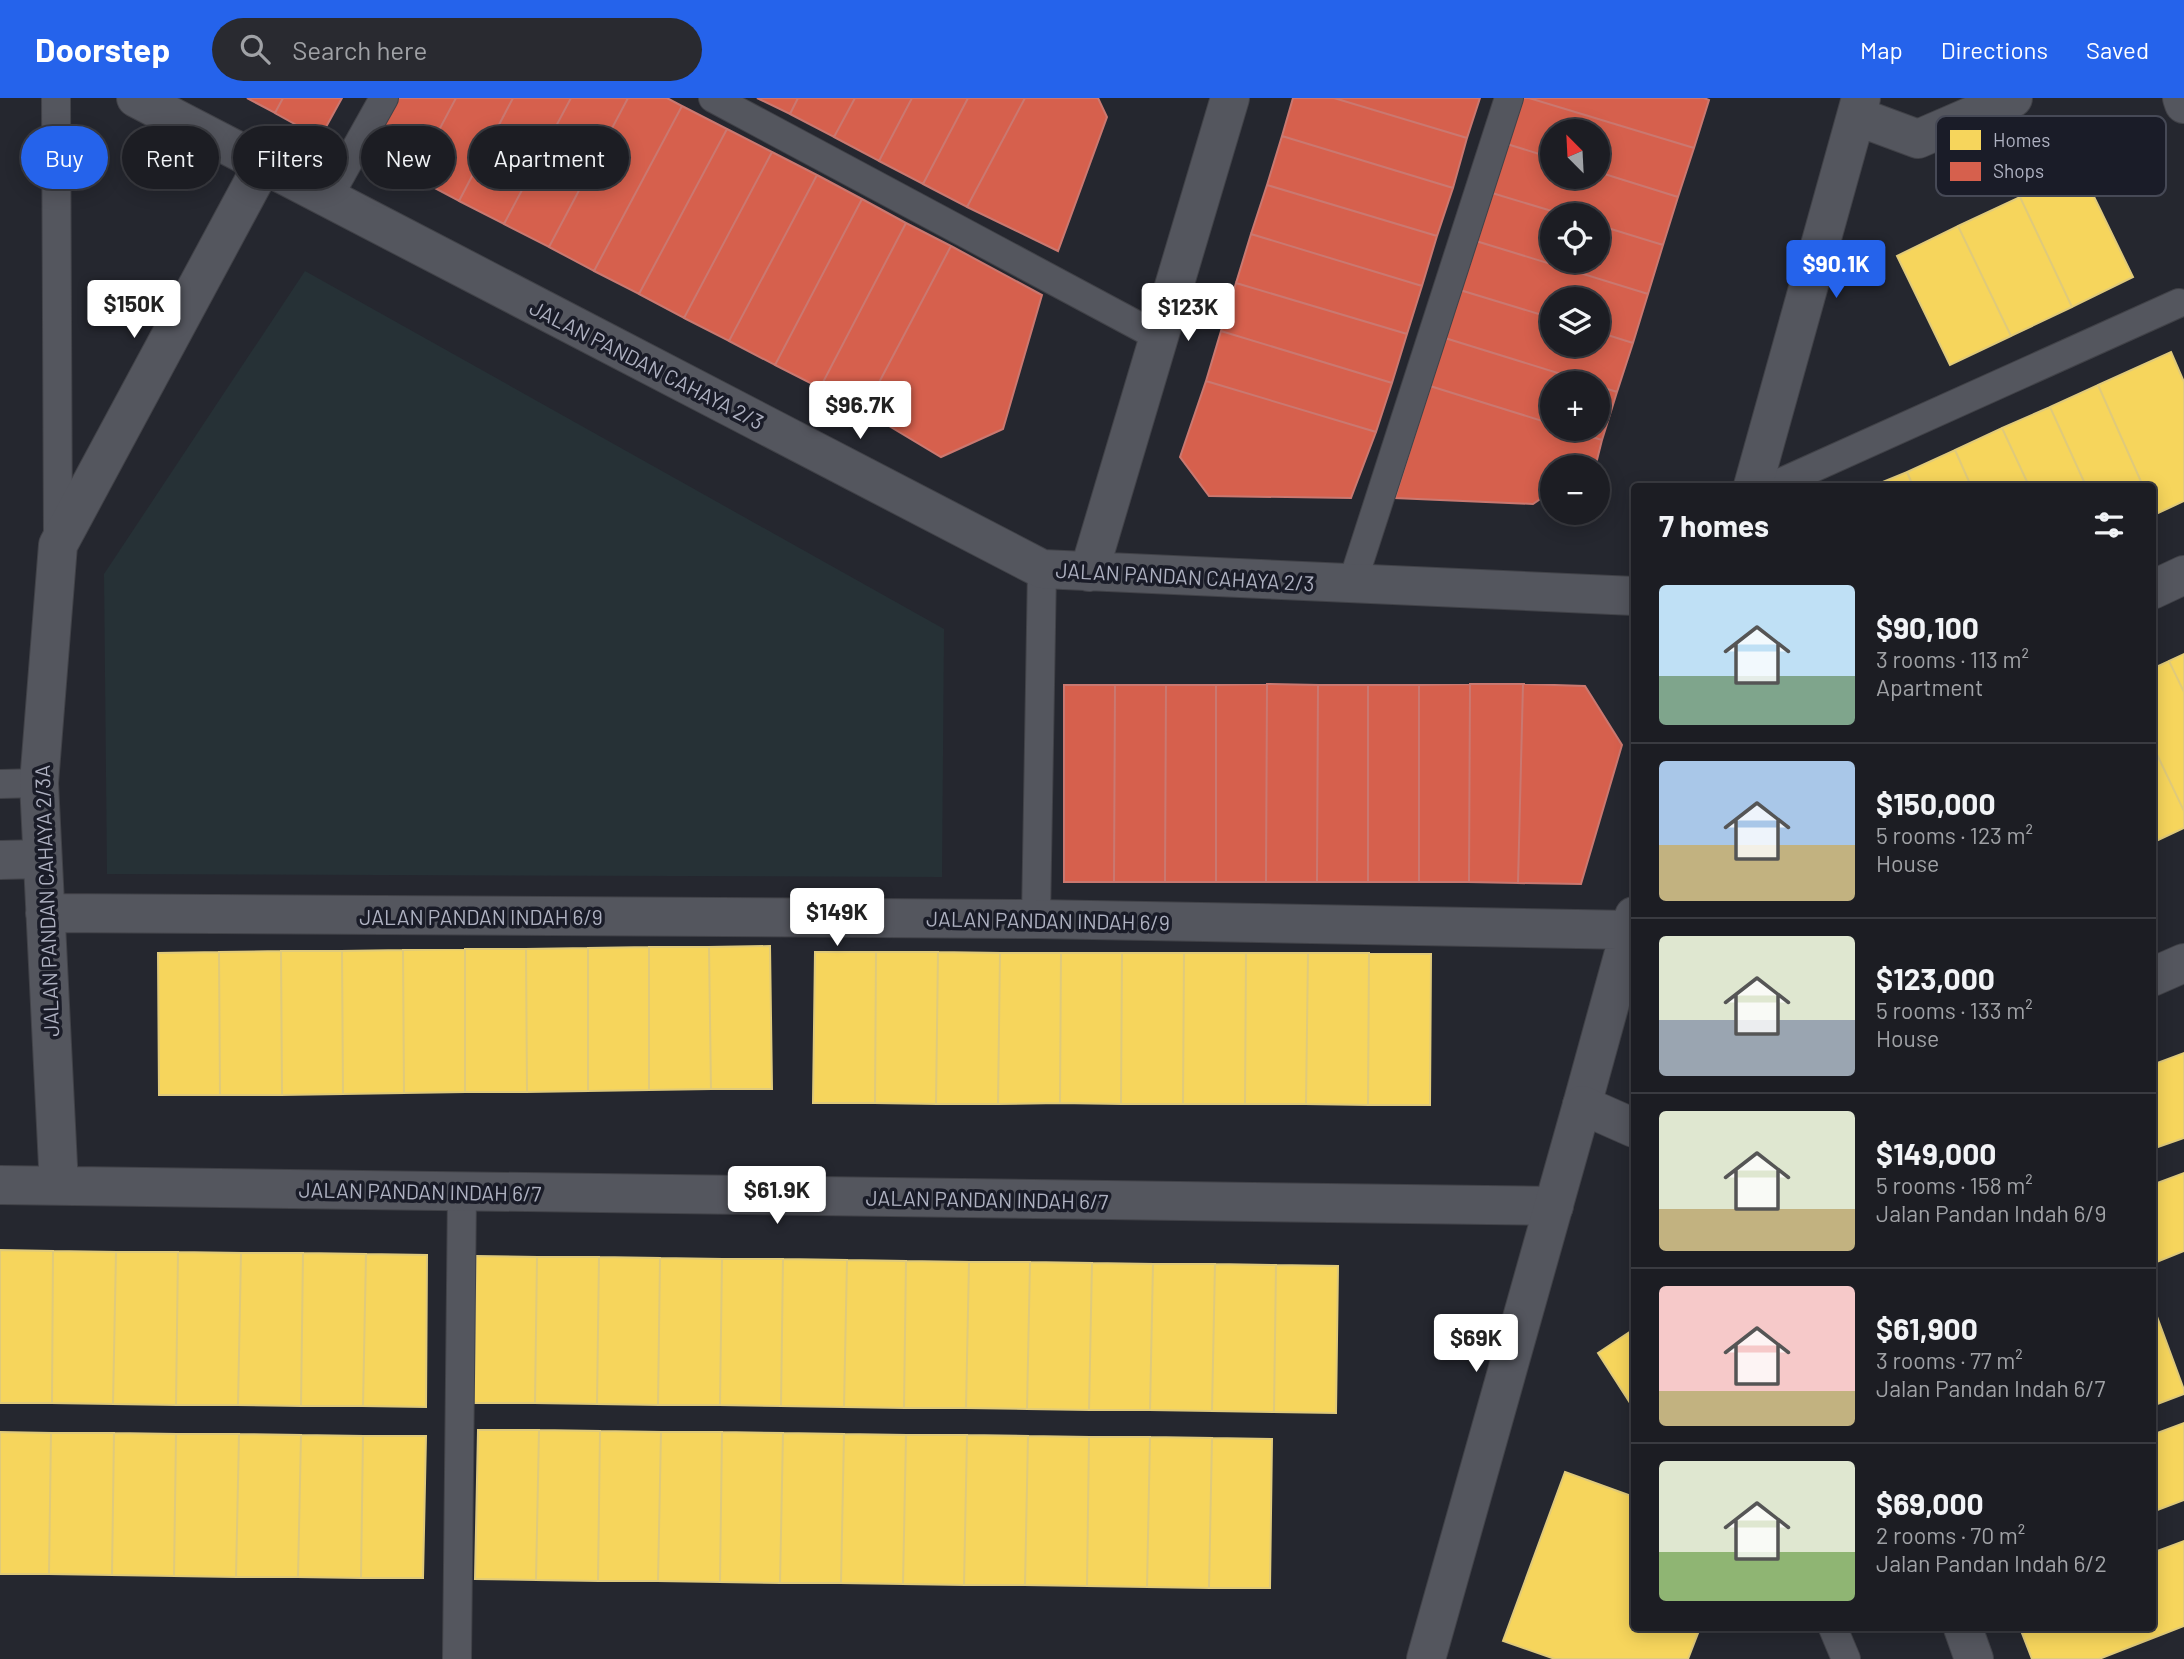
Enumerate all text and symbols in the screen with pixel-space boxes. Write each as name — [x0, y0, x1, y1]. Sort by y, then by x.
search box — [212, 18, 702, 81]
text: Doorstep — [35, 29, 170, 69]
icon: search — [236, 30, 274, 68]
text: Search here — [292, 34, 427, 65]
text: Map — [1860, 35, 1903, 64]
text: Directions — [1941, 35, 2048, 64]
text: Saved — [2086, 35, 2149, 64]
legend — [1936, 116, 2166, 196]
north arrow — [1540, 119, 1610, 189]
map controls — [1540, 119, 1610, 525]
chip: Buy — [21, 126, 108, 189]
chip: Rent — [122, 126, 219, 189]
chip: Filters — [233, 126, 347, 189]
chip: New — [361, 126, 455, 189]
chip: Apartment — [469, 126, 629, 189]
text: Homes — [1993, 128, 2050, 151]
text: Shops — [1993, 159, 2044, 182]
button: locate — [1540, 203, 1610, 273]
pin: $90.1K — [1779, 240, 1893, 300]
text: $90.1K — [1802, 249, 1870, 277]
pin: $150K — [85, 280, 183, 340]
pin: $123K — [1139, 284, 1237, 343]
button: layers — [1540, 287, 1610, 357]
text: $150K — [103, 289, 165, 317]
text: $123K — [1158, 292, 1218, 320]
street label: JALAN PANDAN CAHAYA 2/3 — [526, 294, 768, 434]
button: + — [1540, 371, 1610, 441]
pin: $96.7K — [803, 382, 917, 441]
text: $96.7K — [825, 390, 895, 418]
button: − — [1540, 455, 1610, 525]
icon: filters — [2090, 506, 2128, 544]
text: 7 homes — [1659, 507, 1769, 543]
street label: JALAN PANDAN CAHAYA 2/3 — [1055, 557, 1315, 595]
text: $90,100 — [1876, 609, 1979, 645]
icon: home — [1715, 613, 1799, 697]
text: 3 rooms · 113 m² — [1876, 645, 2029, 673]
text: Apartment — [1876, 673, 1983, 701]
street label: JALAN PANDAN CAHAYA 2/3A — [29, 764, 63, 1037]
text: $150,000 — [1876, 785, 1996, 821]
icon: home — [1715, 789, 1799, 873]
text: 5 rooms · 123 m² — [1876, 821, 2033, 849]
text: House — [1876, 849, 1939, 877]
pin: $149K — [788, 888, 886, 948]
text: $149K — [806, 897, 868, 925]
street label: JALAN PANDAN INDAH 6/9 — [359, 904, 603, 929]
street label: JALAN PANDAN INDAH 6/9 — [926, 905, 1170, 935]
text: $123,000 — [1876, 960, 1995, 996]
icon: home — [1715, 964, 1799, 1048]
text: 5 rooms · 133 m² — [1876, 996, 2033, 1024]
text: House — [1876, 1024, 1939, 1052]
text: $149,000 — [1876, 1135, 1996, 1171]
icon: home — [1715, 1139, 1799, 1223]
pin: $61.9K — [720, 1166, 834, 1226]
text: 5 rooms · 158 m² — [1876, 1171, 2033, 1199]
text: $61.9K — [744, 1175, 810, 1203]
street label: JALAN PANDAN INDAH 6/7 — [299, 1176, 542, 1206]
street label: JALAN PANDAN INDAH 6/7 — [866, 1184, 1109, 1214]
text: Jalan Pandan Indah 6/9 — [1876, 1199, 2106, 1227]
text: $61,900 — [1876, 1310, 1978, 1346]
pin: $69K — [1435, 1314, 1517, 1374]
icon: home — [1715, 1314, 1799, 1398]
text: $69K — [1450, 1323, 1502, 1351]
text: 3 rooms · 77 m² — [1876, 1346, 2023, 1374]
text: Jalan Pandan Indah 6/7 — [1876, 1374, 2105, 1402]
text: $69,000 — [1876, 1485, 1984, 1521]
icon: home — [1715, 1489, 1799, 1573]
text: 2 rooms · 70 m² — [1876, 1521, 2025, 1549]
text: Jalan Pandan Indah 6/2 — [1876, 1549, 2107, 1577]

